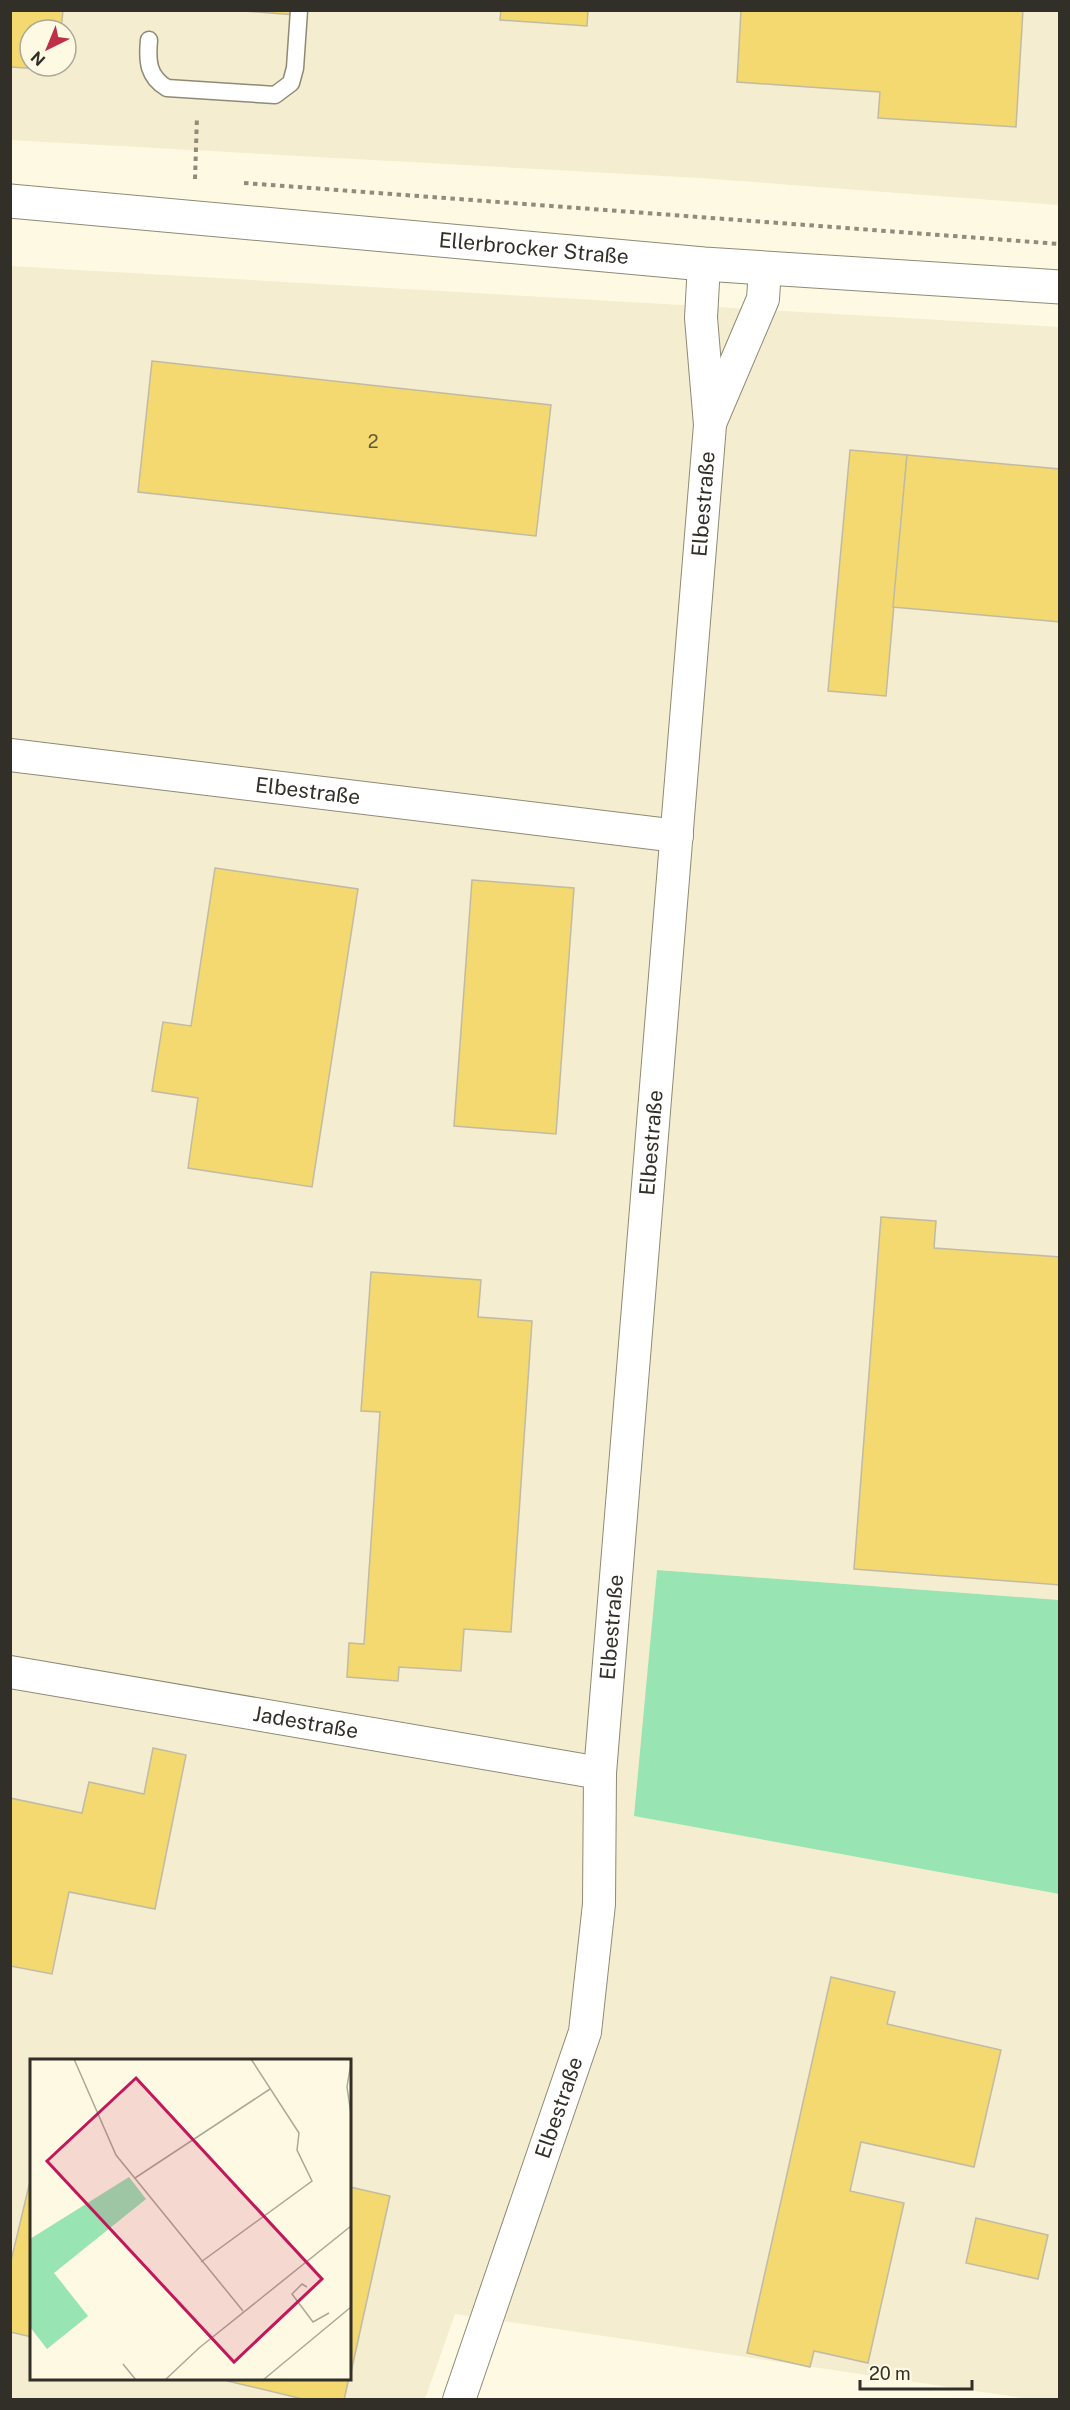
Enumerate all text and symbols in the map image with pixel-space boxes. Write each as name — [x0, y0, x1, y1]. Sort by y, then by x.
north arrow — [18, 18, 78, 78]
text: N — [27, 47, 49, 70]
street label: Ellerbrocker Straße — [438, 227, 630, 269]
house number: 2 — [368, 431, 378, 452]
street label: Elbestraße — [686, 450, 720, 558]
street label: Elbestraße — [254, 772, 362, 809]
street label: Elbestraße — [634, 1089, 668, 1196]
street label: Elbestraße — [595, 1573, 628, 1681]
street label: Jadestraße — [251, 1701, 360, 1743]
street label: Elbestraße — [530, 2053, 588, 2162]
inset map — [30, 2059, 351, 2380]
scale bar — [860, 2353, 972, 2391]
text: 20 m — [869, 2363, 911, 2384]

